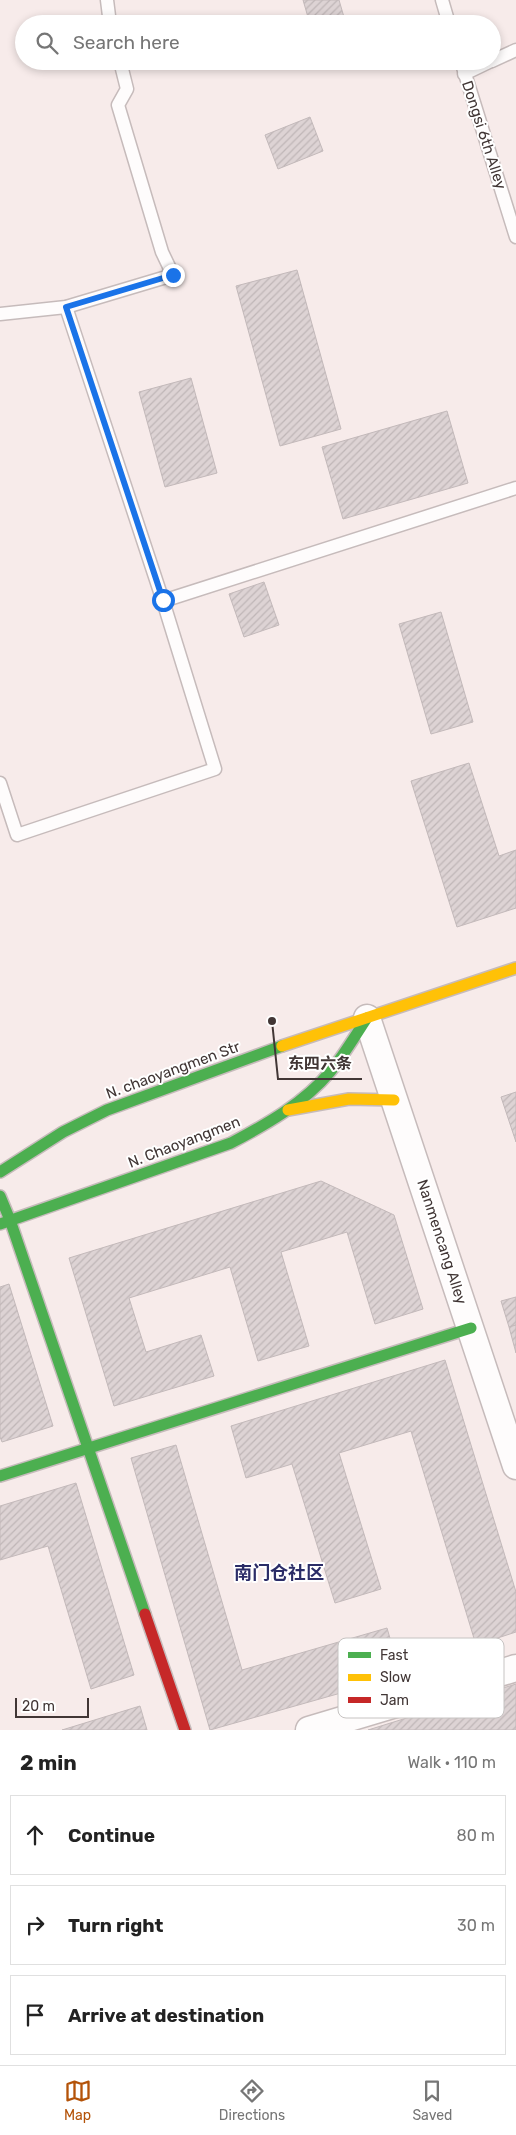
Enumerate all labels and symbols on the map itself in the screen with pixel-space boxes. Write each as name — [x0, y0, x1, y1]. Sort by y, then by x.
street label: Dongsi 6th Alley — [458, 78, 510, 192]
route end — [162, 264, 185, 287]
route start — [152, 589, 175, 612]
street label: N. chaoyangmen Str — [103, 1037, 243, 1103]
callout: 东四六条 — [278, 1048, 362, 1079]
text: 东四六条 — [288, 1054, 352, 1073]
street label: N. Chaoyangmen — [125, 1112, 243, 1172]
street label: Nanmencang Alley — [413, 1177, 471, 1307]
district label: 南门仓社区 — [234, 1562, 324, 1584]
legend — [338, 1638, 504, 1718]
text: Fast — [380, 1647, 409, 1664]
text: Slow — [380, 1669, 411, 1686]
text: Jam — [380, 1692, 409, 1709]
scale bar — [15, 1695, 89, 1718]

